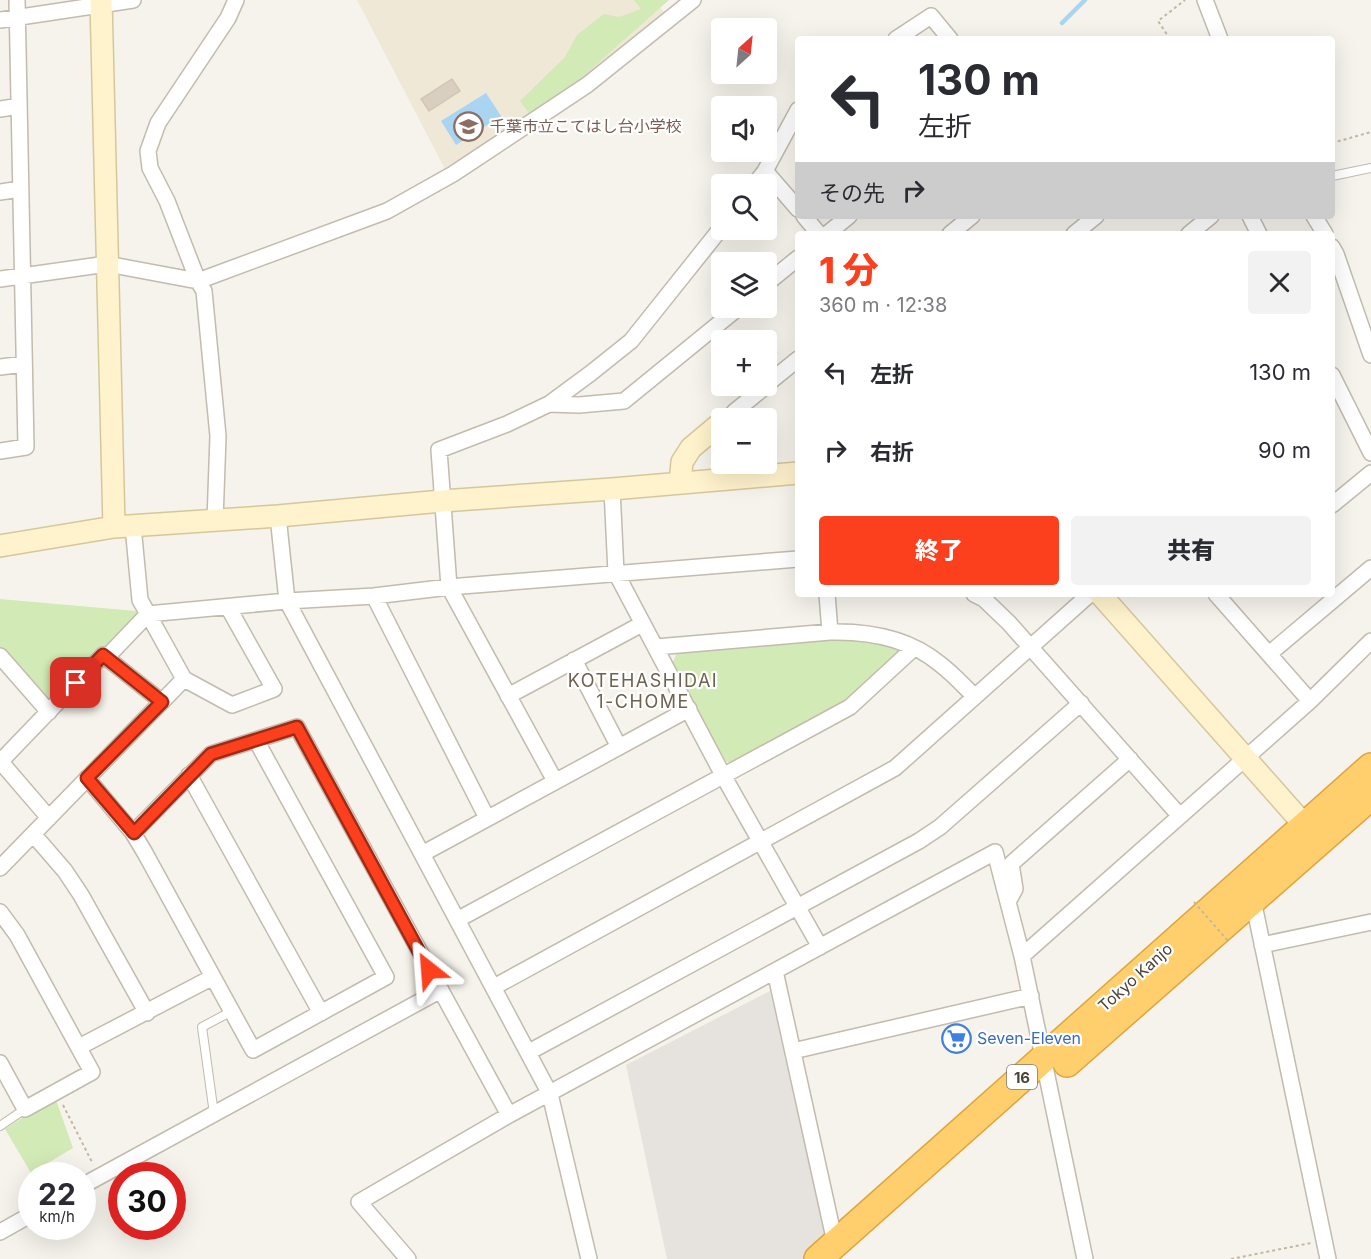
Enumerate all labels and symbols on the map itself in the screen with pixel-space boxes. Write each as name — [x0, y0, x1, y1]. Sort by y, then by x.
north arrow — [711, 18, 777, 84]
school or university icon: 千葉市立こてはし台小学校 — [453, 110, 485, 142]
place label: 千葉市立こてはし台小学校 — [490, 116, 682, 136]
pin — [50, 657, 101, 708]
district label: KOTEHASHIDAI 1-CHOME — [568, 670, 718, 712]
position arrow — [397, 938, 461, 1002]
street label: Tokyo Kanjo — [1094, 938, 1176, 1016]
supermarket icon: Seven-Eleven — [940, 1022, 972, 1054]
place label: Seven-Eleven — [977, 1028, 1081, 1048]
road number: 16 — [1007, 1065, 1037, 1089]
speed limit sign: 30 — [108, 1162, 186, 1240]

